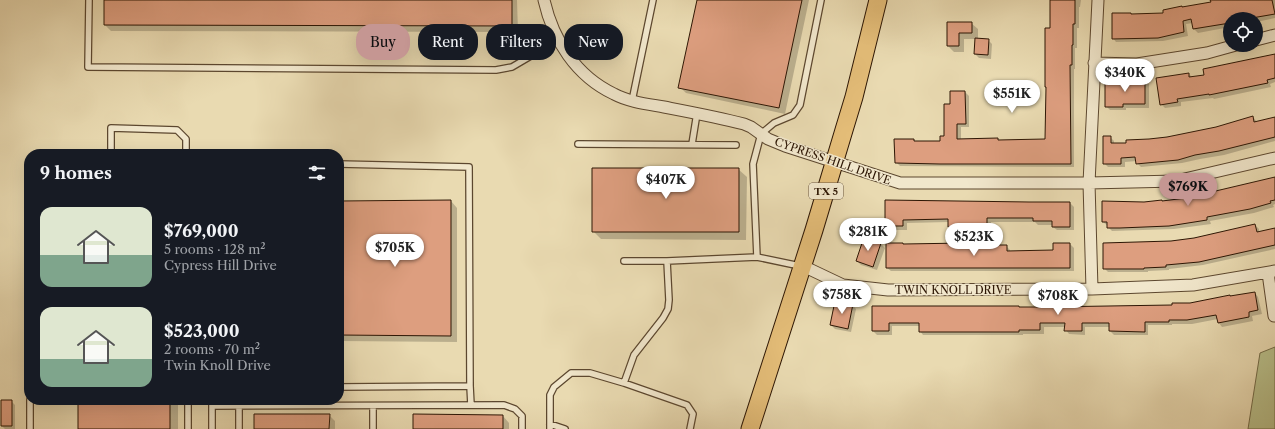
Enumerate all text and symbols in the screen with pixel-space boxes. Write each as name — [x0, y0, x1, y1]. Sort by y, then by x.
map controls — [1223, 12, 1263, 52]
button: locate — [1223, 12, 1263, 52]
chip: Buy — [356, 24, 410, 60]
chip: Rent — [418, 24, 478, 60]
chip: Filters — [486, 24, 556, 60]
chip: New — [564, 24, 623, 60]
pin: $340K — [1097, 59, 1153, 93]
text: $340K — [1105, 64, 1145, 80]
pin: $551K — [984, 80, 1040, 114]
text: $551K — [993, 85, 1031, 101]
street label: CYPRESS HILL DRIVE — [773, 134, 893, 188]
icon: filters — [306, 162, 328, 184]
text: 9 homes — [40, 163, 112, 183]
pin: $407K — [638, 166, 694, 200]
text: $407K — [646, 171, 686, 187]
pin: $769K — [1160, 173, 1216, 207]
text: $769K — [1168, 178, 1208, 194]
road number: TX 5 — [809, 183, 843, 199]
pin: $281K — [840, 218, 896, 252]
text: $769,000 — [164, 221, 239, 241]
icon: home — [72, 223, 120, 271]
text: $281K — [848, 223, 888, 239]
pin: $523K — [946, 223, 1002, 257]
text: $523K — [954, 228, 994, 244]
pin: $705K — [367, 234, 423, 268]
text: $705K — [375, 239, 415, 255]
text: 5 rooms · 128 m² — [164, 241, 266, 257]
text: Cypress Hill Drive — [164, 257, 277, 273]
pin: $758K — [814, 281, 870, 315]
pin: $708K — [1030, 282, 1086, 316]
street label: TWIN KNOLL DRIVE — [895, 283, 1012, 297]
text: $758K — [822, 286, 862, 302]
text: $708K — [1038, 287, 1078, 303]
text: $523,000 — [164, 321, 239, 341]
icon: home — [72, 323, 120, 371]
text: 2 rooms · 70 m² — [164, 341, 260, 357]
text: Twin Knoll Drive — [164, 357, 271, 373]

